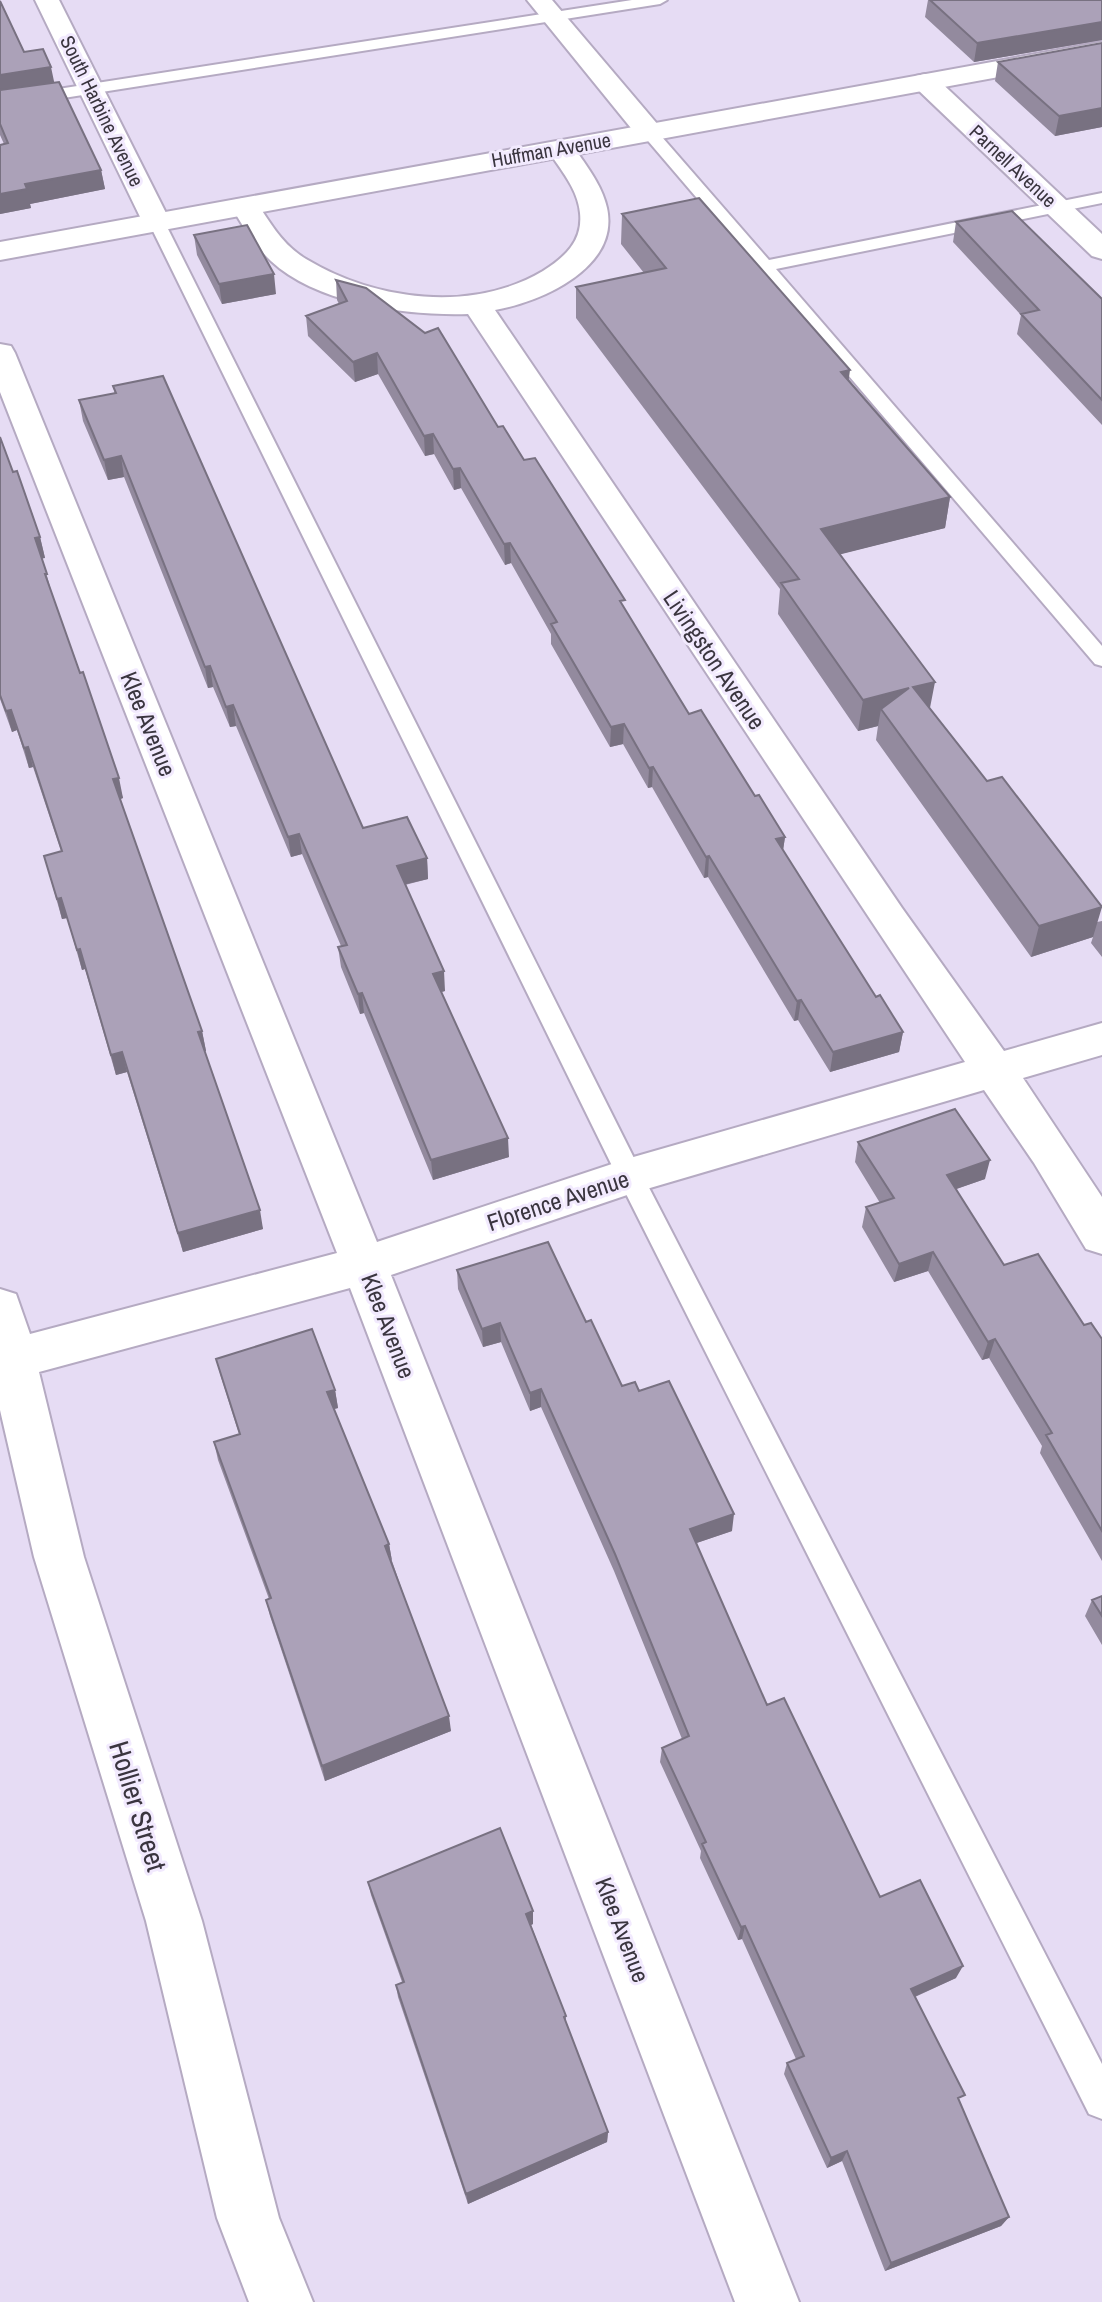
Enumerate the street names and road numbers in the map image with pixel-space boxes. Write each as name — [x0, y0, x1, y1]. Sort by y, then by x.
street label: South Harbine Avenue — [54, 31, 151, 191]
street label: Parnell Avenue — [964, 118, 1063, 213]
street label: Huffman Avenue — [489, 126, 613, 173]
street label: Livingston Avenue — [656, 583, 773, 735]
street label: Klee Avenue — [113, 667, 184, 781]
street label: Florence Avenue — [483, 1162, 633, 1238]
street label: Klee Avenue — [354, 1268, 424, 1383]
street label: Hollier Street — [100, 1736, 176, 1876]
street label: Klee Avenue — [588, 1872, 658, 1987]

